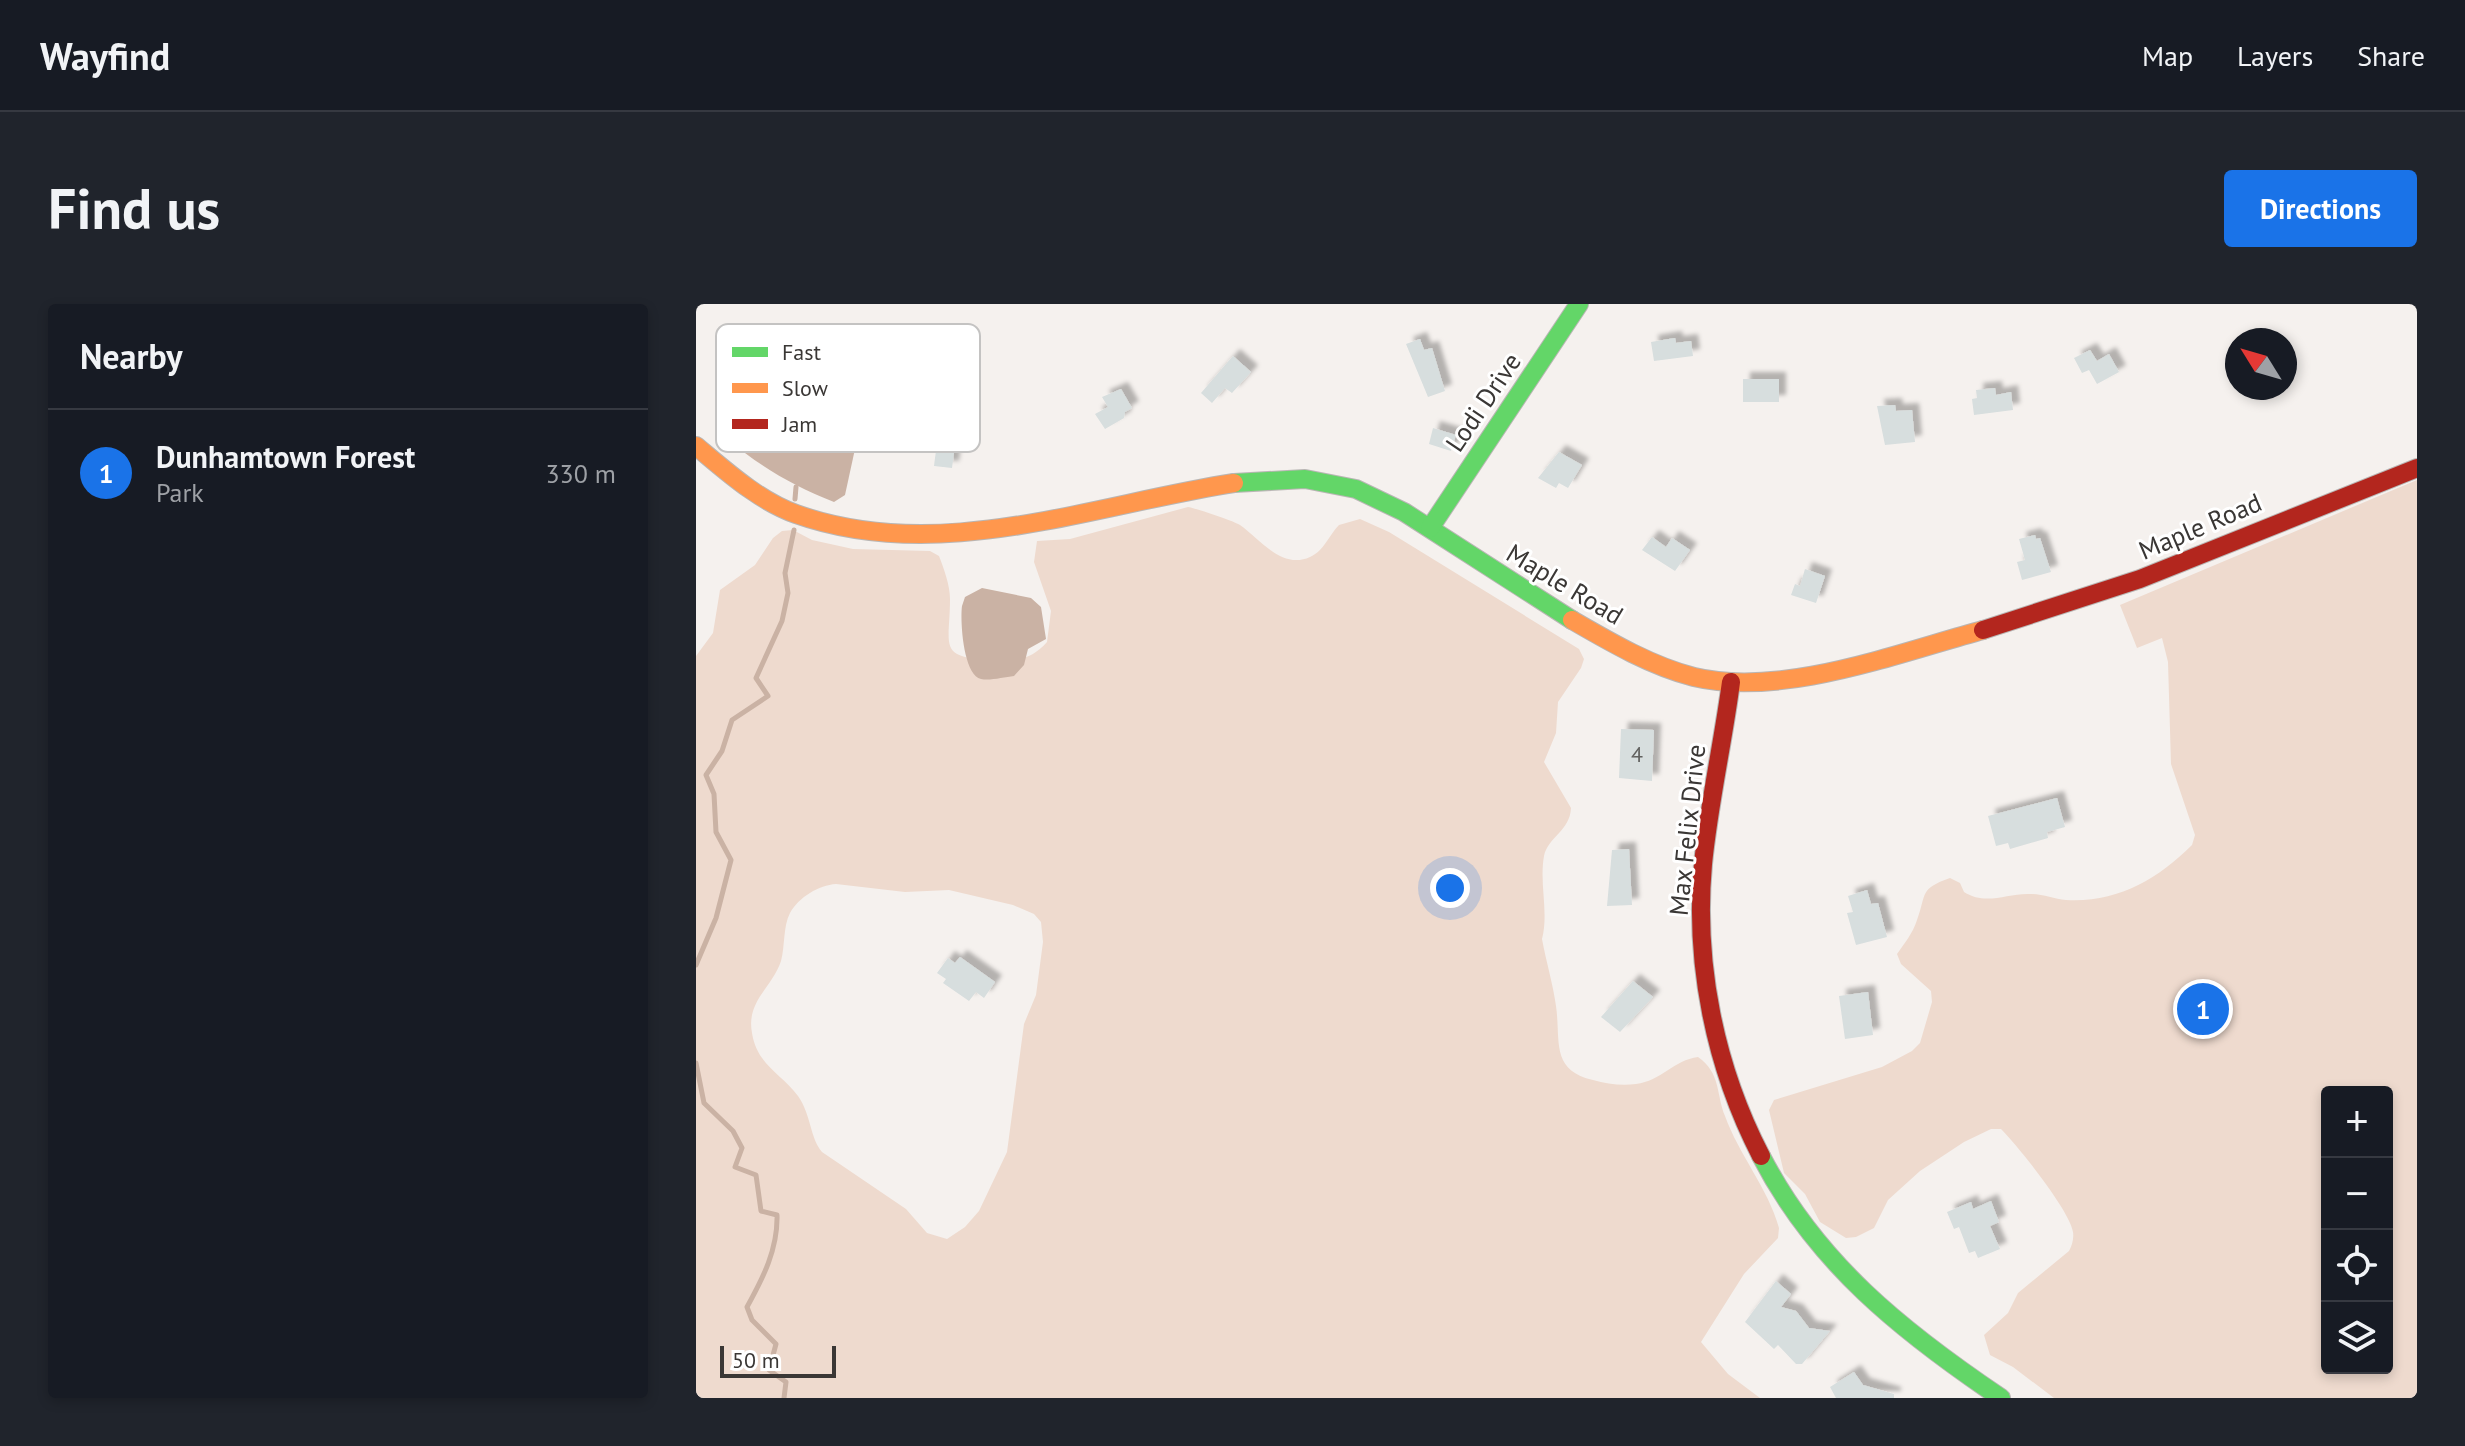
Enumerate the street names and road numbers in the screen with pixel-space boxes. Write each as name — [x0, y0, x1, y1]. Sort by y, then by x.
street label: Lodi Drive — [1438, 346, 1528, 458]
street label: Maple Road — [2134, 485, 2266, 567]
street label: Maple Road — [1501, 536, 1629, 632]
street label: Max Felix Drive — [1662, 743, 1712, 917]

